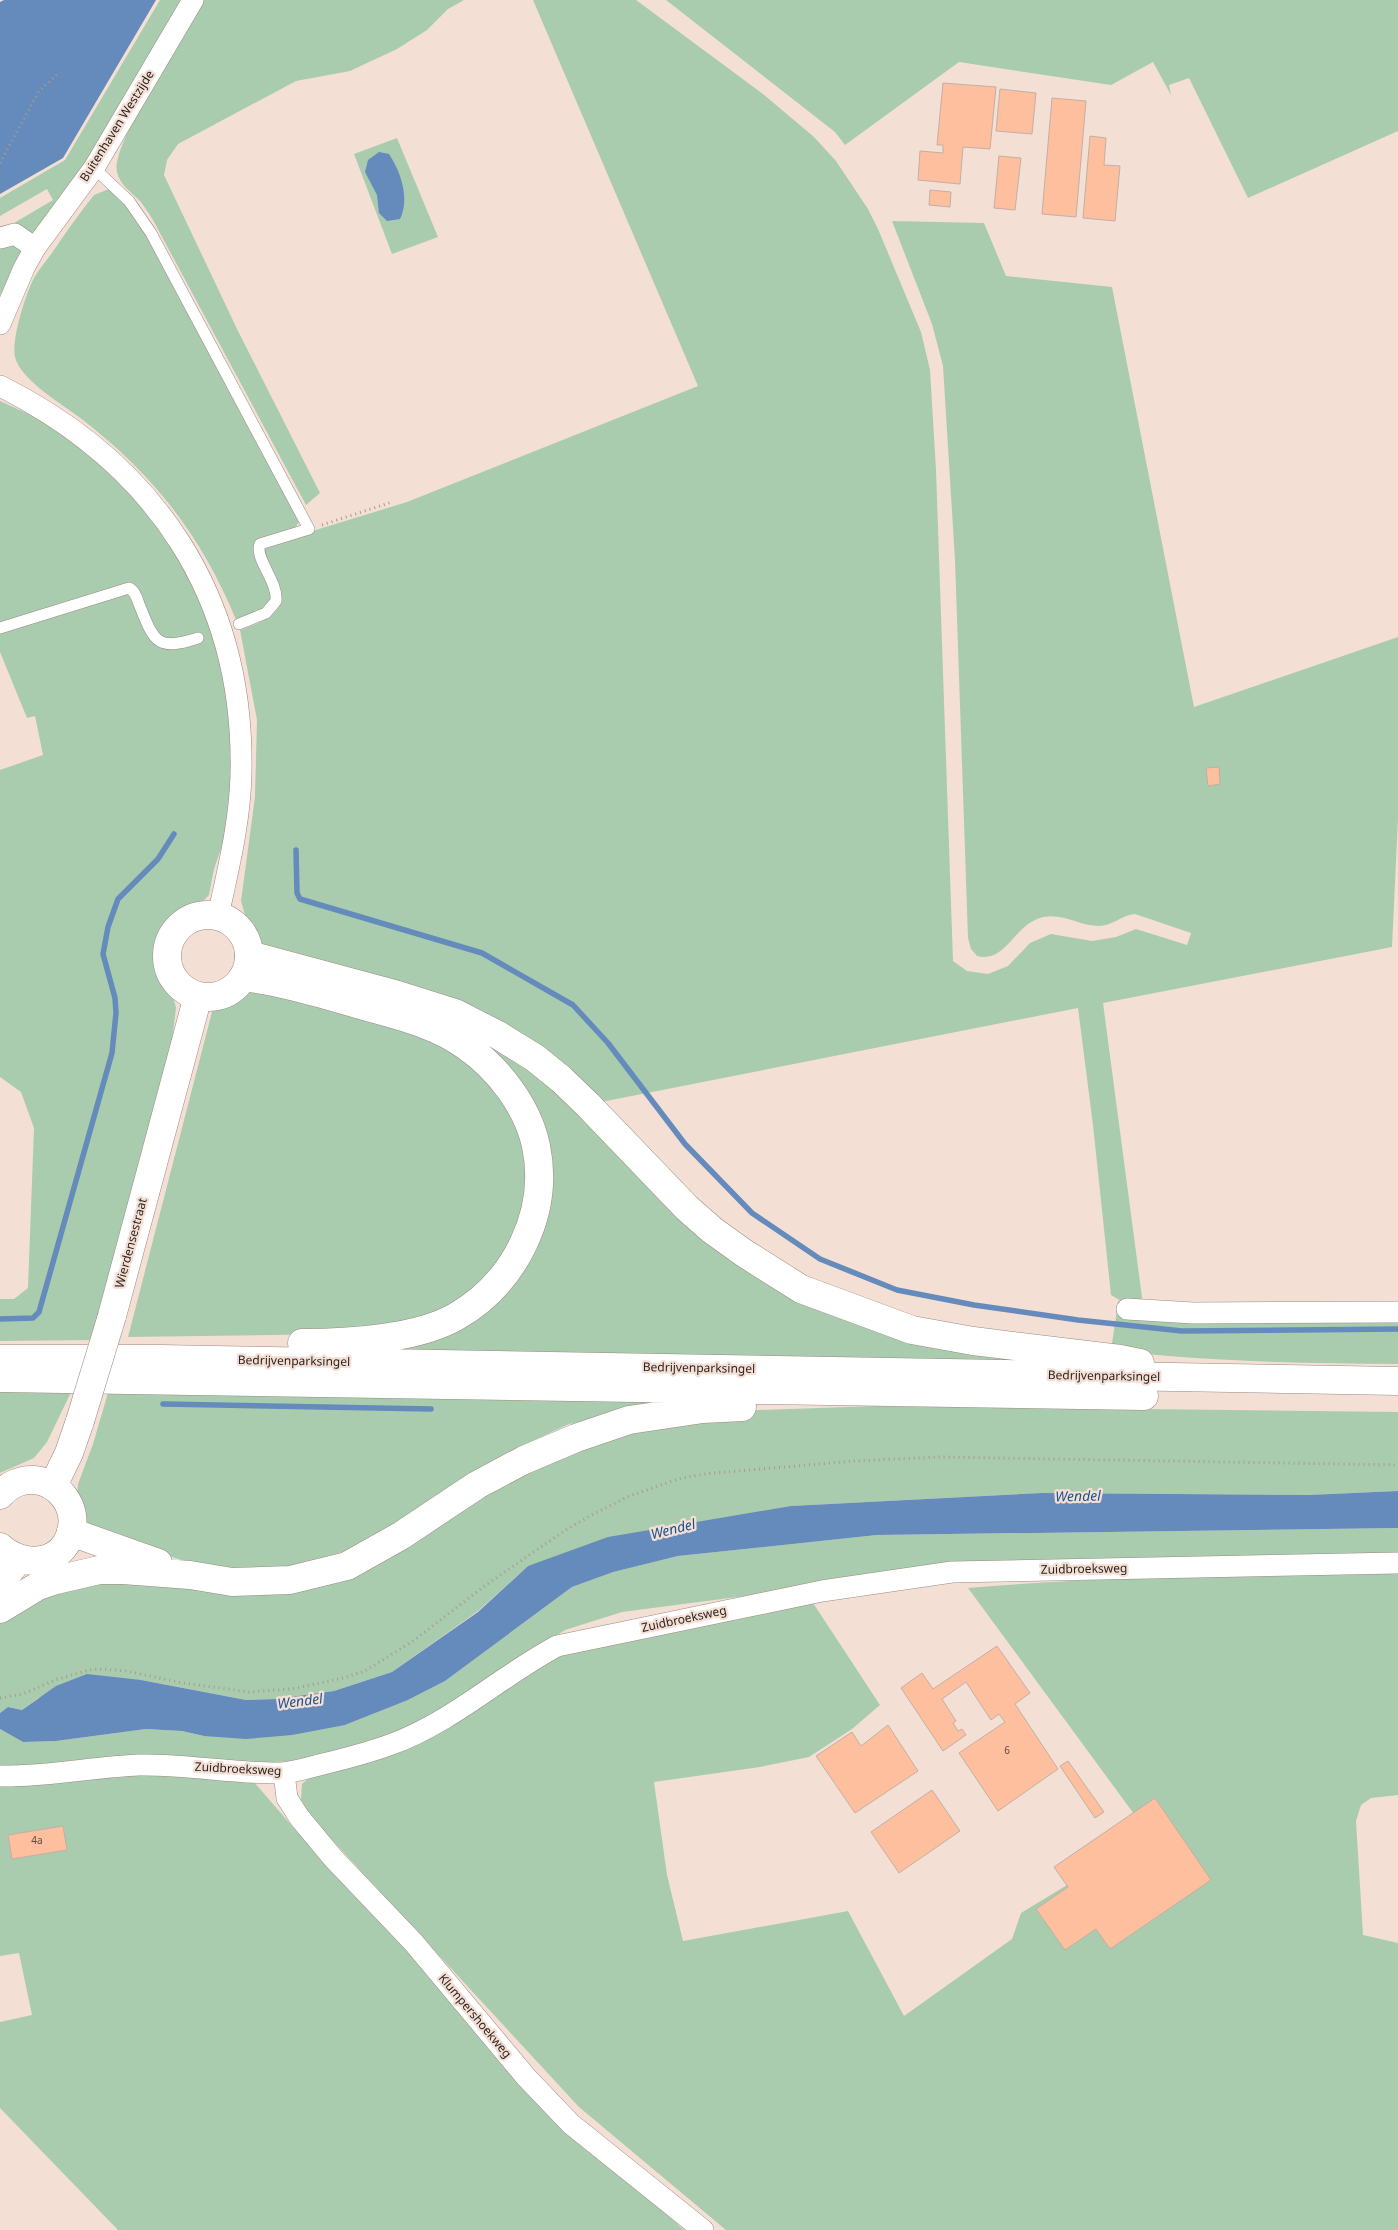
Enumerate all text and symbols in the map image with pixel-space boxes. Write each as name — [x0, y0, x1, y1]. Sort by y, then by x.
street label: Buitenhaven Westzijde — [75, 67, 158, 185]
street label: Wierdensestraat — [110, 1195, 151, 1290]
street label: Bedrijvenparksingel — [238, 1351, 350, 1370]
street label: Bedrijvenparksingel — [643, 1358, 755, 1377]
street label: Bedrijvenparksingel — [1048, 1366, 1160, 1385]
water label: Wendel — [1055, 1486, 1101, 1505]
water label: Wendel — [649, 1514, 698, 1543]
street label: Zuidbroeksweg — [1041, 1559, 1127, 1578]
street label: Zuidbroeksweg — [640, 1601, 728, 1636]
water label: Wendel — [276, 1688, 324, 1713]
house number: 6 — [1004, 1743, 1010, 1757]
street label: Zuidbroeksweg — [194, 1758, 282, 1779]
house number: 4a — [31, 1833, 43, 1847]
street label: Klumpershoekweg — [435, 1970, 516, 2062]

